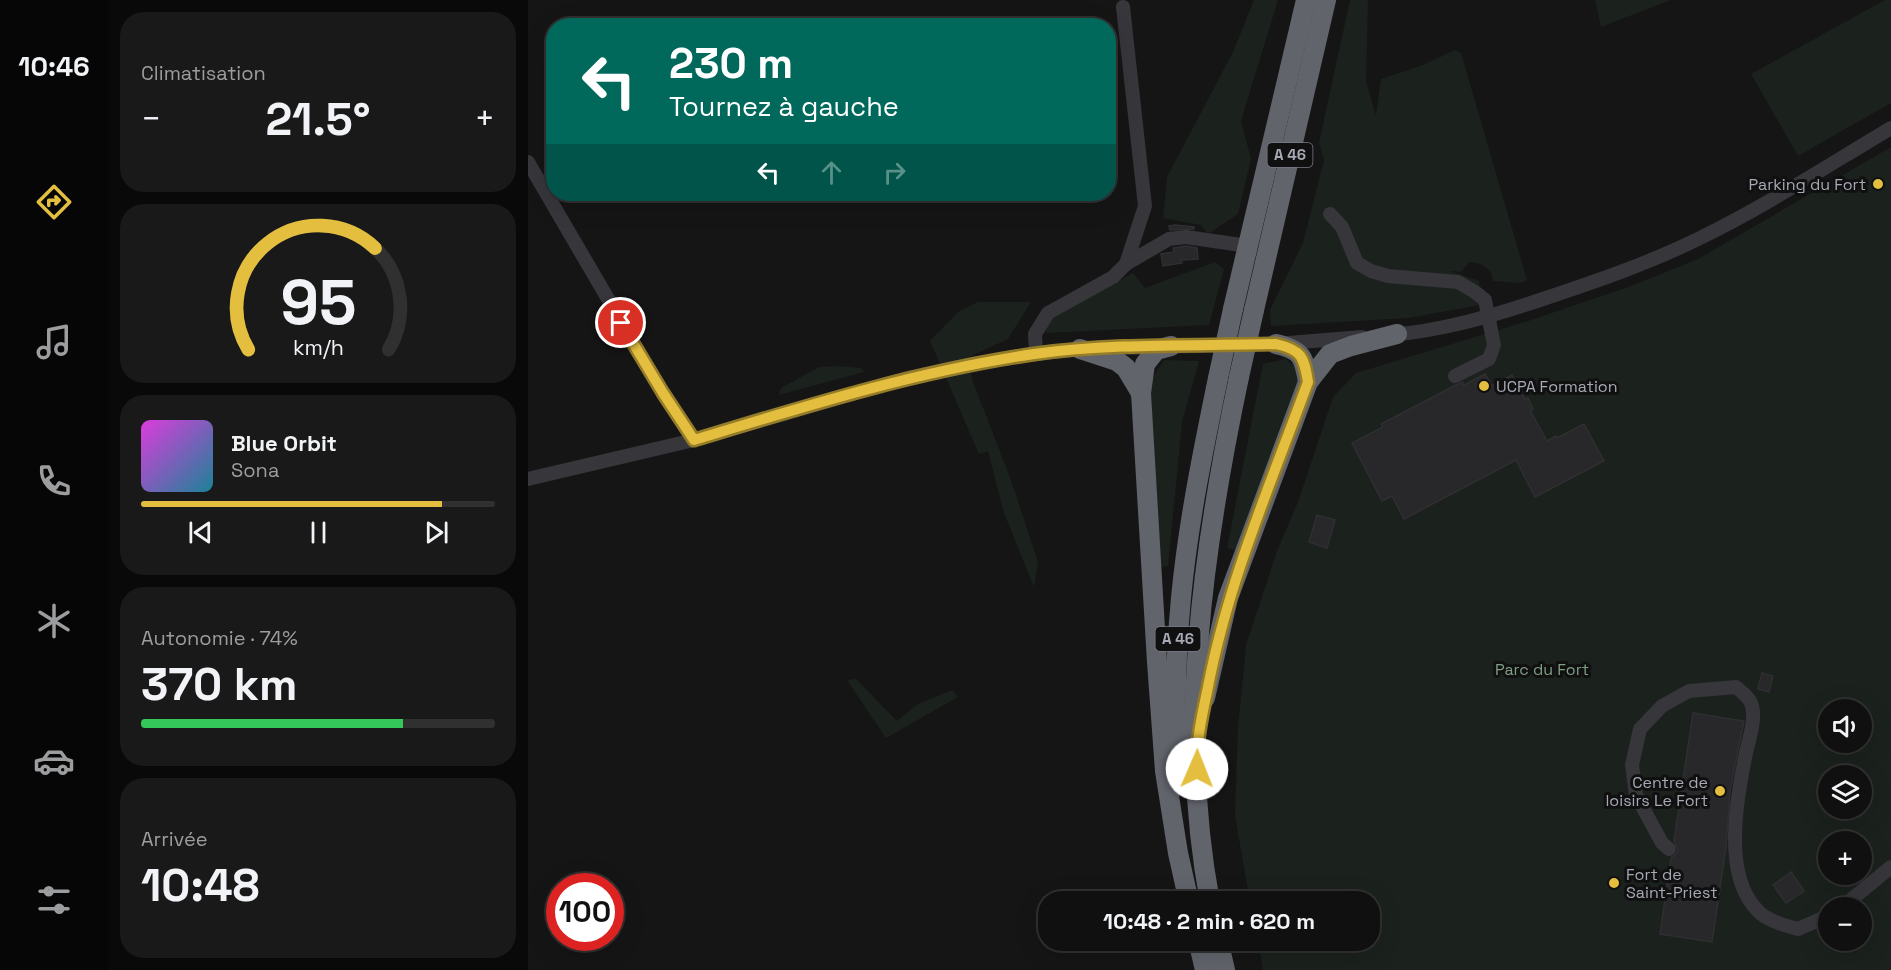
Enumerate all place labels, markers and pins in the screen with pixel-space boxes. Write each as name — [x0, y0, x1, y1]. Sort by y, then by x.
place label: Parking du Fort — [1749, 174, 1866, 195]
marker: Parking du Fort — [1871, 177, 1885, 191]
pin — [595, 297, 646, 348]
place label: UCPA Formation — [1496, 376, 1618, 397]
marker: UCPA Formation — [1477, 379, 1491, 393]
place label: Centre de loisirs Le Fort — [1605, 772, 1708, 811]
marker: Centre de loisirs Le Fort — [1713, 784, 1727, 798]
place label: Fort de Saint-Priest — [1626, 864, 1718, 903]
marker: Fort de Saint-Priest — [1607, 876, 1621, 890]

